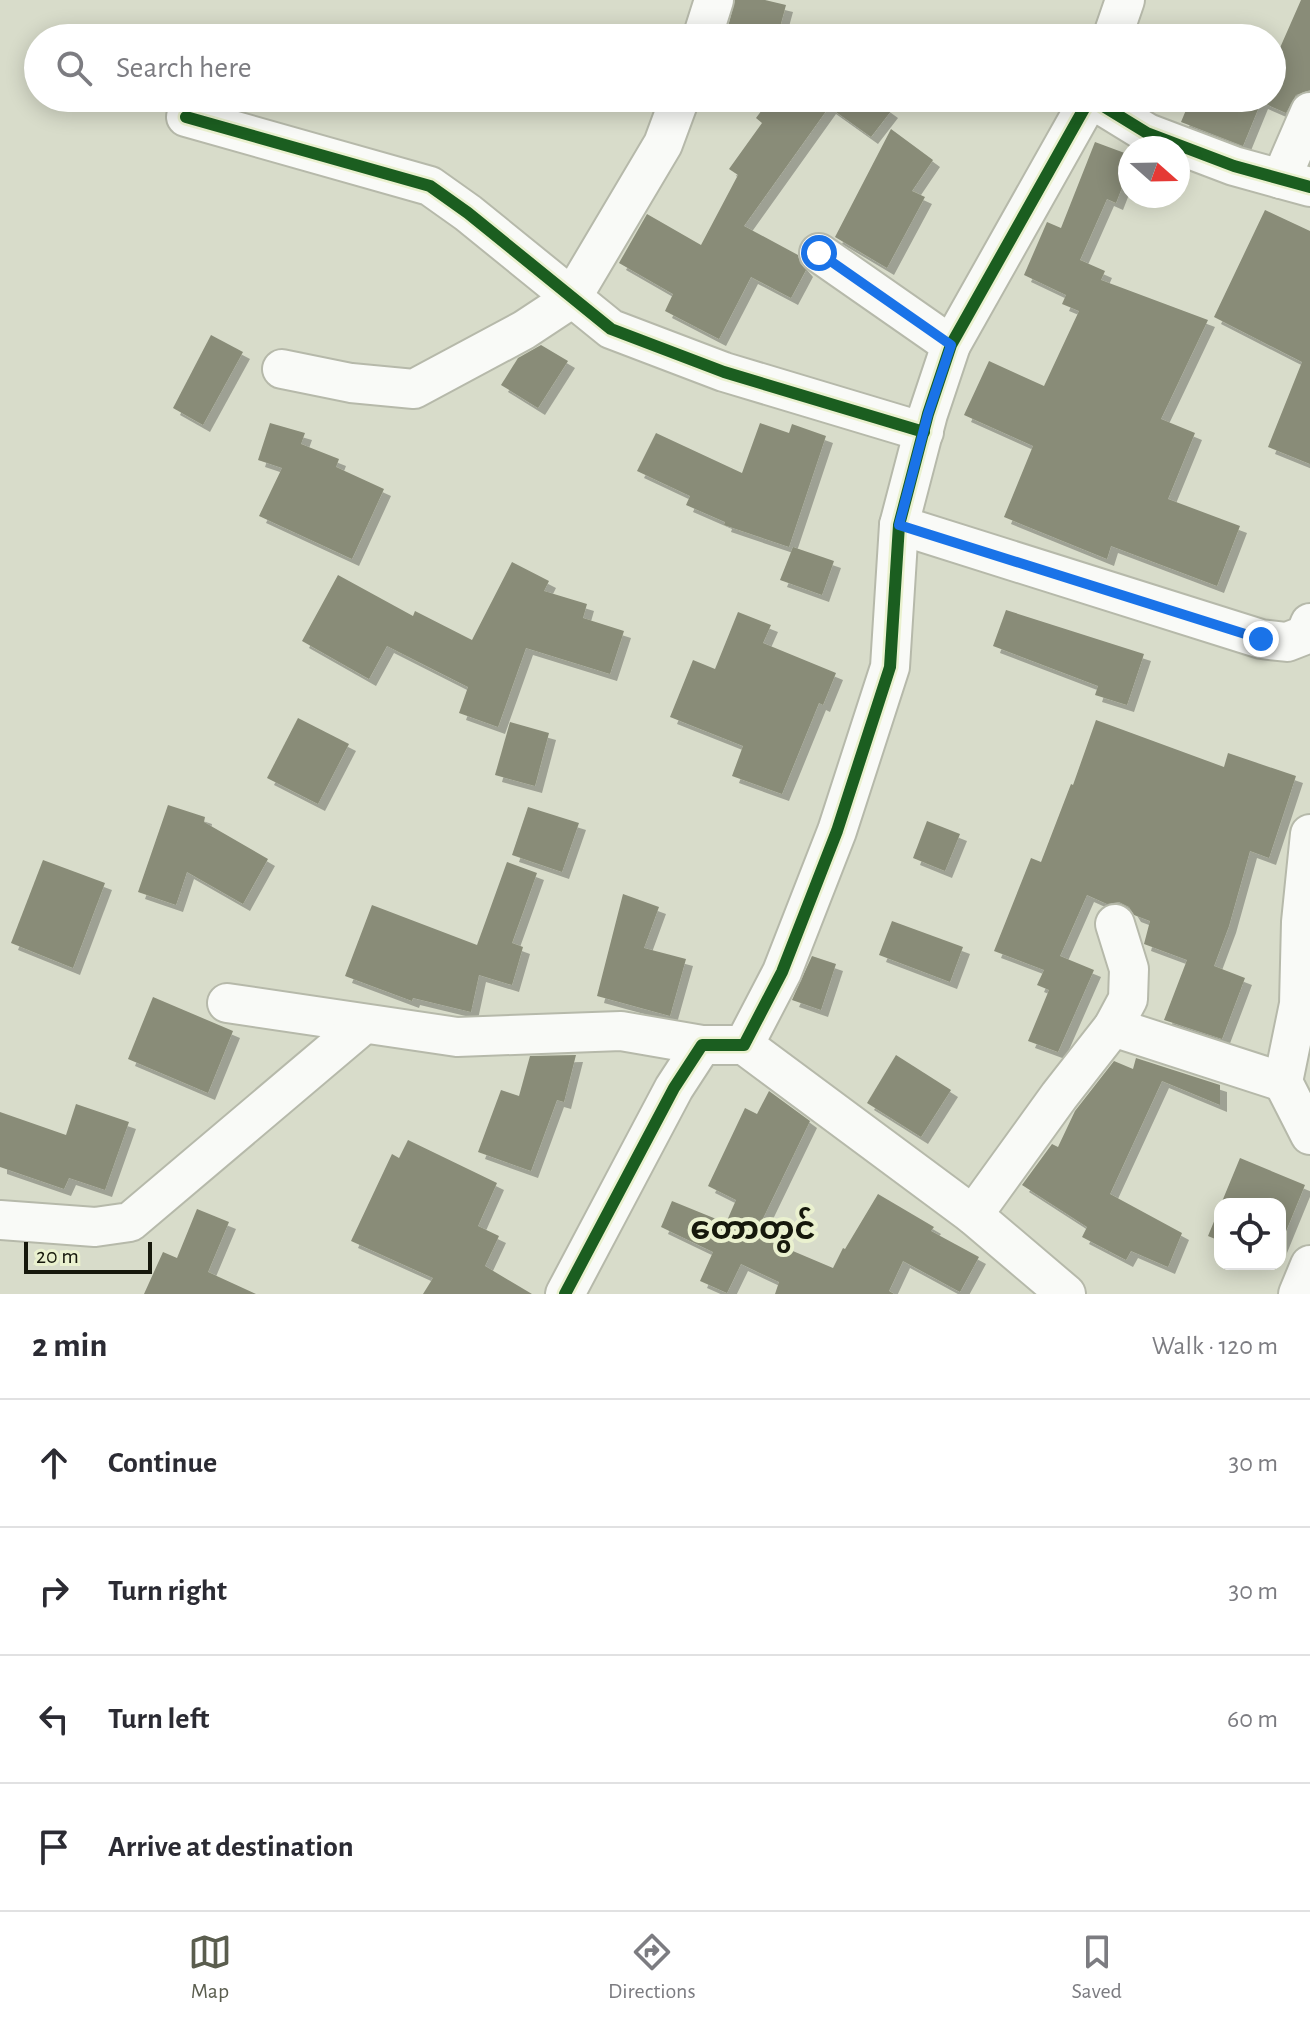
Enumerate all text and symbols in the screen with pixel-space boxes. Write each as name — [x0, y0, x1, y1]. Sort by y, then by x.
search box — [24, 24, 1286, 112]
icon: search — [52, 46, 96, 90]
text: Search here — [116, 53, 252, 83]
north arrow — [1118, 136, 1190, 208]
route start — [801, 235, 837, 271]
route end — [1243, 621, 1279, 657]
map controls — [1214, 1198, 1286, 1270]
button: locate — [1214, 1198, 1286, 1270]
district label: တောတွင် — [690, 1206, 816, 1253]
scale bar — [24, 1238, 152, 1274]
text: 20 m — [36, 1245, 79, 1267]
text: 2 min — [32, 1329, 107, 1363]
text: Walk · 120 m — [1152, 1333, 1278, 1359]
icon: ahead — [32, 1441, 76, 1485]
text: Continue — [108, 1448, 217, 1478]
text: 30 m — [1228, 1450, 1278, 1476]
icon: right — [32, 1569, 76, 1613]
text: Turn right — [108, 1576, 227, 1606]
text: 30 m — [1228, 1578, 1278, 1604]
icon: left — [32, 1697, 76, 1741]
text: Turn left — [108, 1704, 209, 1734]
text: 60 m — [1227, 1706, 1278, 1732]
icon: arrive — [32, 1825, 76, 1869]
text: Arrive at destination — [108, 1832, 354, 1862]
tab: Map — [188, 1930, 232, 2004]
tab: Directions — [608, 1930, 696, 2004]
tab: Saved — [1072, 1930, 1122, 2004]

